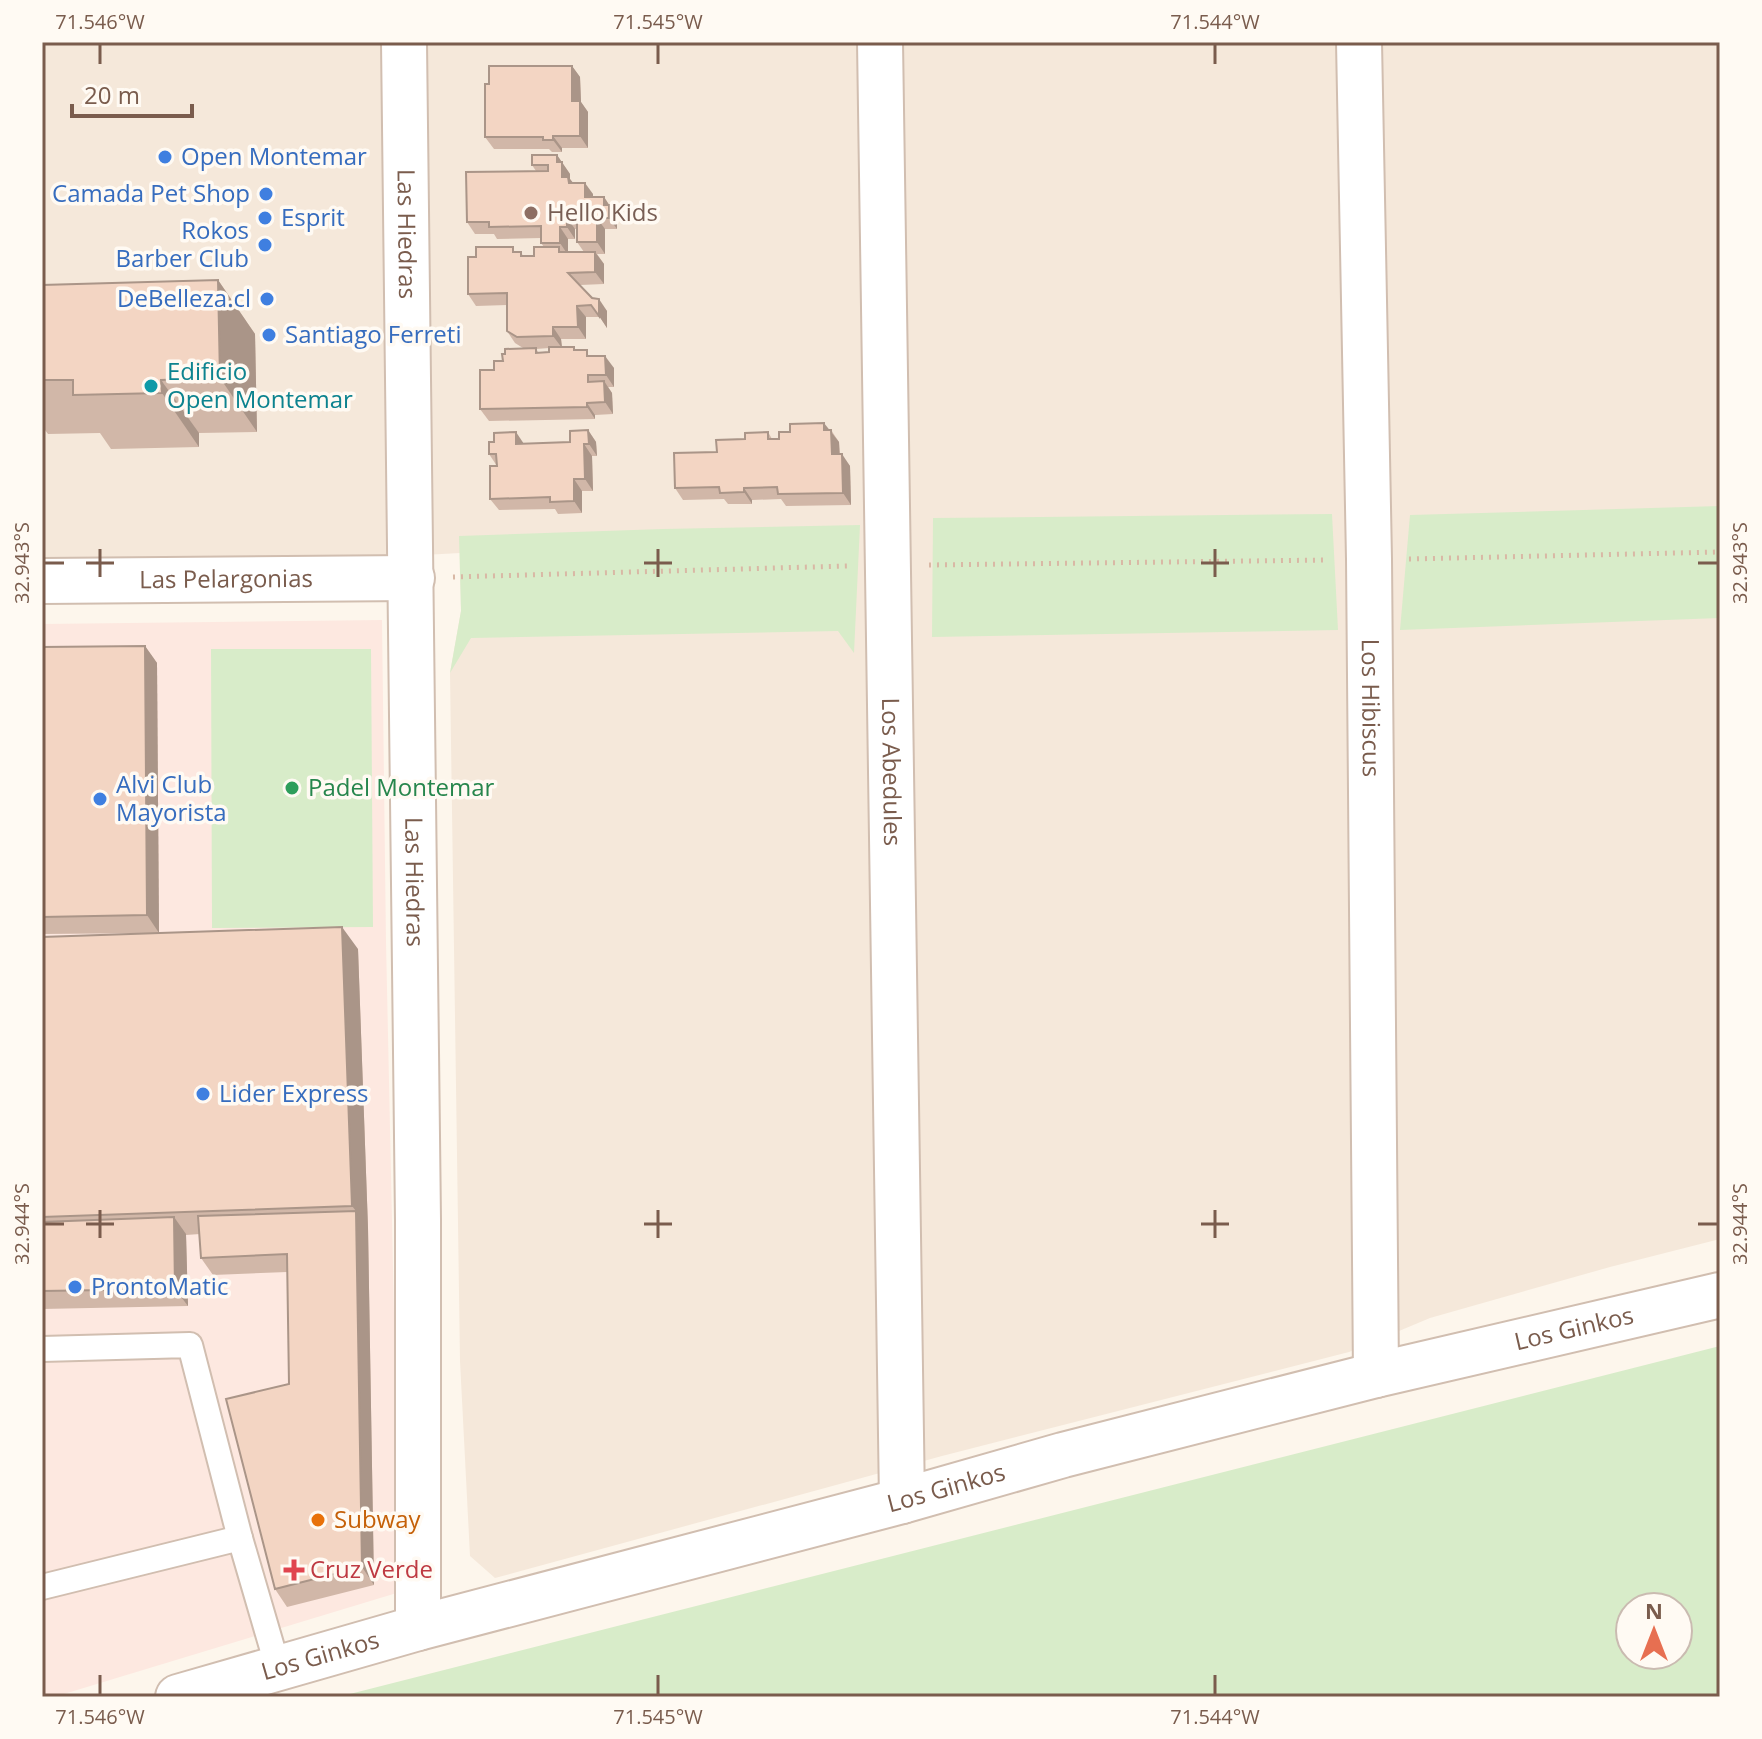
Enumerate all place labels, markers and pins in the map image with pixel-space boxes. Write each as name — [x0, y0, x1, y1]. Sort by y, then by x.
place label: Open Montemar — [181, 139, 367, 172]
marker: Open Montemar — [156, 148, 174, 166]
place label: Camada Pet Shop — [52, 176, 250, 209]
marker: Camada Pet Shop — [257, 185, 275, 203]
place label: Hello Kids — [547, 195, 658, 228]
place label: Esprit — [281, 200, 345, 233]
marker: Hello Kids — [522, 204, 540, 222]
marker: Esprit — [256, 209, 274, 227]
place label: Rokos Barber Club — [116, 213, 249, 274]
marker: Rokos Barber Club — [256, 236, 274, 254]
place label: DeBelleza.cl — [117, 281, 251, 314]
marker: DeBelleza.cl — [258, 290, 276, 308]
place label: Santiago Ferreti — [285, 317, 461, 350]
marker: Santiago Ferreti — [260, 326, 278, 344]
place label: Edificio Open Montemar — [167, 354, 353, 415]
marker: Edificio Open Montemar — [142, 377, 160, 395]
place label: Alvi Club Mayorista — [116, 767, 227, 828]
place label: Padel Montemar — [308, 770, 495, 803]
marker: Padel Montemar — [283, 779, 301, 797]
marker: Alvi Club Mayorista — [91, 790, 109, 808]
place label: Lider Express — [219, 1076, 369, 1109]
marker: Lider Express — [194, 1085, 212, 1103]
place label: ProntoMatic — [91, 1269, 228, 1302]
marker: ProntoMatic — [66, 1278, 84, 1296]
place label: Subway — [334, 1502, 421, 1535]
marker: Subway — [309, 1511, 327, 1529]
place label: Cruz Verde — [310, 1552, 433, 1585]
marker: Cruz Verde — [285, 1561, 303, 1579]

